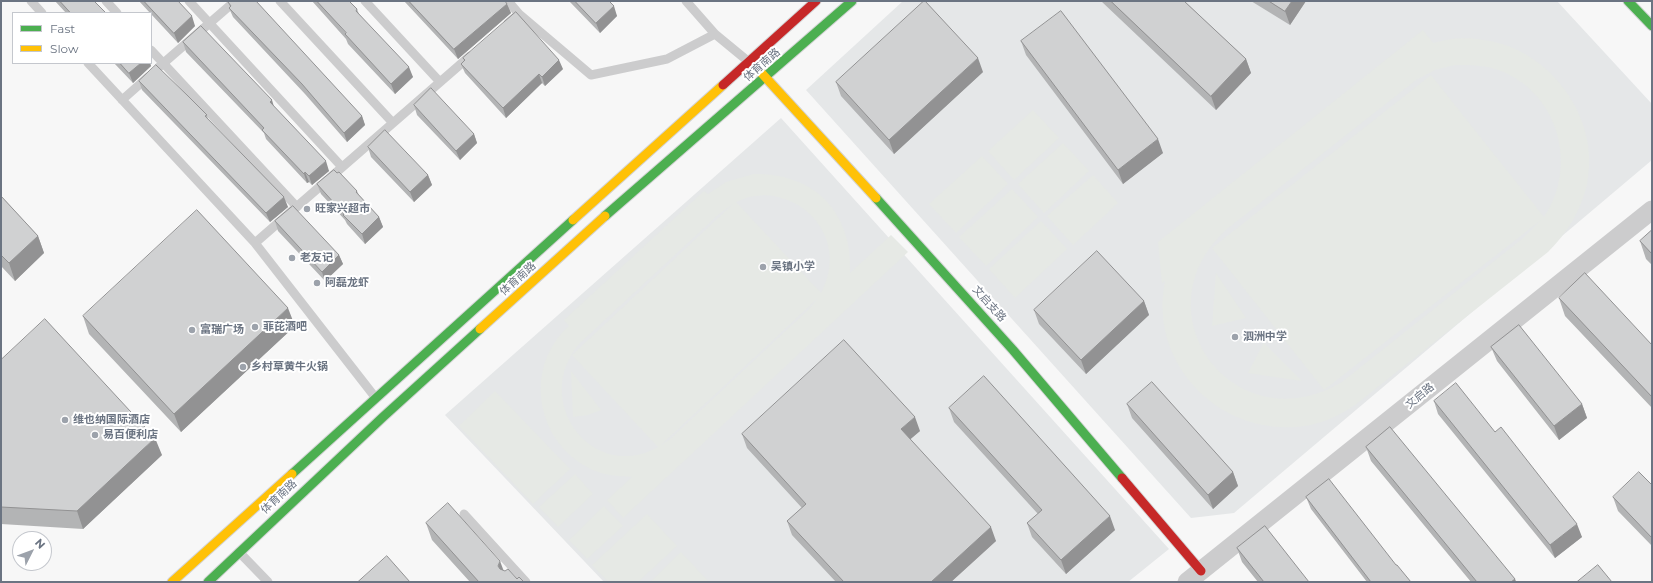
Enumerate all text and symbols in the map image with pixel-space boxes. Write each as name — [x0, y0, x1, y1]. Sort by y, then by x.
legend — [12, 12, 152, 64]
text: Fast — [50, 21, 75, 36]
text: Slow — [50, 41, 79, 56]
street label: 体育南路 — [741, 46, 783, 84]
place label: 旺家兴超市 — [315, 202, 370, 216]
marker: 旺家兴超市 — [302, 204, 312, 214]
place label: 老友记 — [300, 251, 333, 265]
marker: 老友记 — [287, 253, 297, 263]
street label: 体育南路 — [497, 259, 539, 299]
place label: 吴镇小学 — [771, 260, 815, 274]
marker: 吴镇小学 — [758, 262, 768, 272]
place label: 阿磊龙虾 — [325, 276, 369, 290]
marker: 阿磊龙虾 — [312, 278, 322, 288]
street label: 文启支路 — [969, 283, 1009, 325]
place label: 菲芘酒吧 — [263, 320, 307, 334]
marker: 菲芘酒吧 — [250, 322, 260, 332]
place label: 富瑞广场 — [200, 323, 244, 337]
marker: 富瑞广场 — [187, 325, 197, 335]
place label: 泗洲中学 — [1243, 330, 1287, 344]
marker: 泗洲中学 — [1230, 332, 1240, 342]
place label: 乡村草黄牛火锅 — [251, 360, 328, 374]
marker: 乡村草黄牛火锅 — [238, 362, 248, 372]
street label: 文启路 — [1403, 380, 1437, 412]
place label: 维也纳国际酒店 — [73, 413, 150, 427]
marker: 维也纳国际酒店 — [60, 415, 70, 425]
place label: 易百便利店 — [103, 428, 158, 442]
marker: 易百便利店 — [90, 430, 100, 440]
street label: 体育南路 — [258, 477, 300, 517]
north arrow — [12, 531, 52, 571]
text: N — [32, 536, 48, 552]

